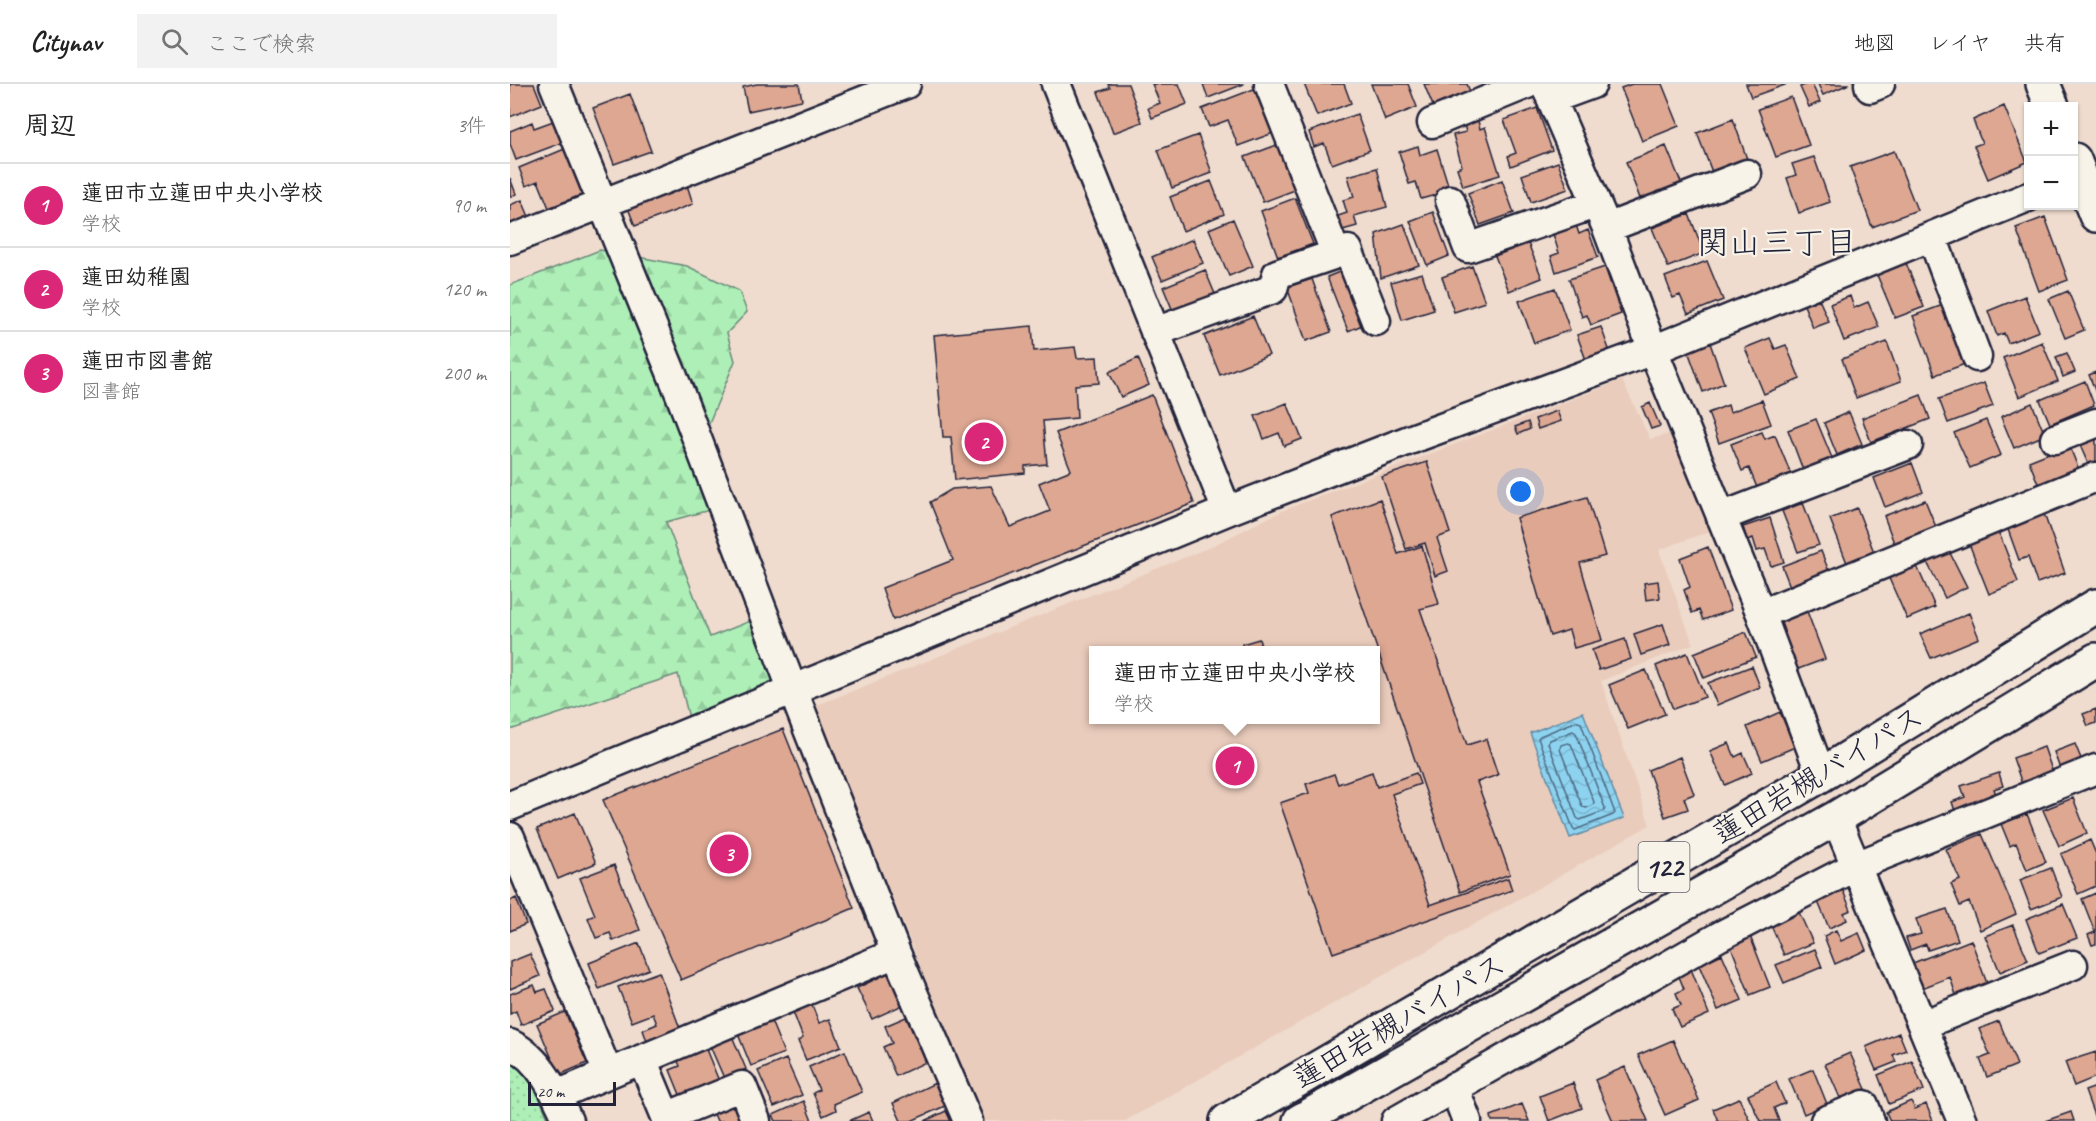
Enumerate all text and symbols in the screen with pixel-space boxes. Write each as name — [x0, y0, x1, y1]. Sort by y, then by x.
search box — [137, 14, 557, 68]
text: Citynav — [30, 24, 101, 59]
icon: search — [158, 25, 191, 58]
text: ここで検索 — [206, 30, 316, 58]
text: 地図 — [1854, 30, 1896, 56]
text: レイヤ — [1929, 30, 1991, 56]
text: 共有 — [2024, 30, 2066, 56]
map controls — [2024, 102, 2078, 210]
button: + — [2024, 102, 2078, 156]
text: 周辺 — [24, 109, 76, 142]
text: 3件 — [457, 113, 486, 138]
button: − — [2024, 156, 2078, 210]
text: 蓮田市立蓮田中央小学校 — [81, 179, 323, 207]
text: 1 — [39, 193, 48, 218]
text: 90 m — [452, 193, 486, 218]
text: 学校 — [81, 211, 121, 236]
district label: 関山三丁目 — [1697, 222, 1857, 263]
text: 蓮田幼稚園 — [81, 263, 191, 291]
text: 2 — [39, 277, 48, 302]
text: 120 m — [443, 277, 486, 302]
text: 学校 — [81, 295, 121, 320]
text: 蓮田市図書館 — [81, 347, 213, 375]
text: 3 — [39, 361, 48, 386]
text: 200 m — [443, 361, 486, 386]
text: 図書館 — [81, 379, 141, 404]
pin: 2 — [964, 420, 1004, 464]
your location — [1506, 477, 1535, 506]
popup — [1089, 646, 1380, 724]
text: 蓮田市立蓮田中央小学校 — [1113, 659, 1356, 687]
text: 学校 — [1113, 691, 1153, 716]
street label: 蓮田岩槻バイパス — [1706, 697, 1930, 853]
pin: 1 — [1216, 744, 1254, 788]
pin: 3 — [710, 832, 748, 876]
road number: 122 — [1638, 842, 1690, 892]
street label: 蓮田岩槻バイパス — [1286, 945, 1512, 1097]
scale bar — [528, 1079, 616, 1106]
text: 20 m — [537, 1082, 564, 1102]

